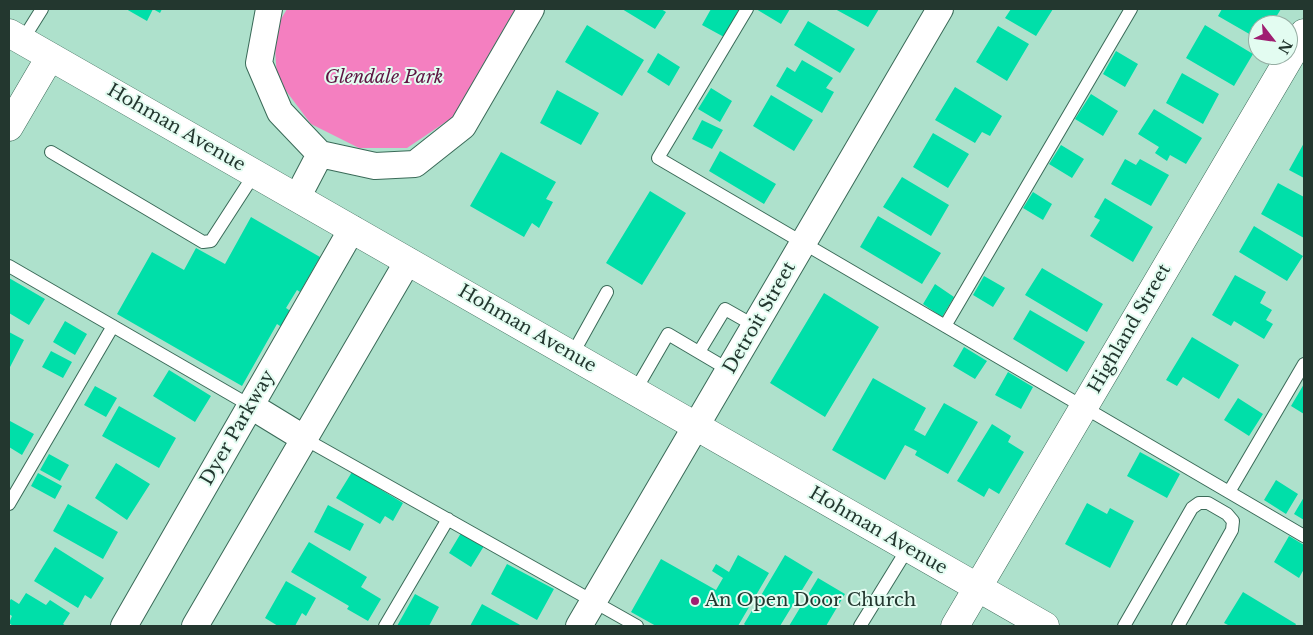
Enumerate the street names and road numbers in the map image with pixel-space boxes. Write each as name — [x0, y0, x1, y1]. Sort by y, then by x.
street label: Hohman Avenue — [103, 80, 249, 176]
street label: Detroit Street — [719, 258, 801, 378]
street label: Highland Street — [1084, 261, 1176, 397]
street label: Hohman Avenue — [454, 281, 600, 377]
street label: Dyer Parkway — [196, 367, 280, 489]
street label: Hohman Avenue — [805, 483, 951, 579]

